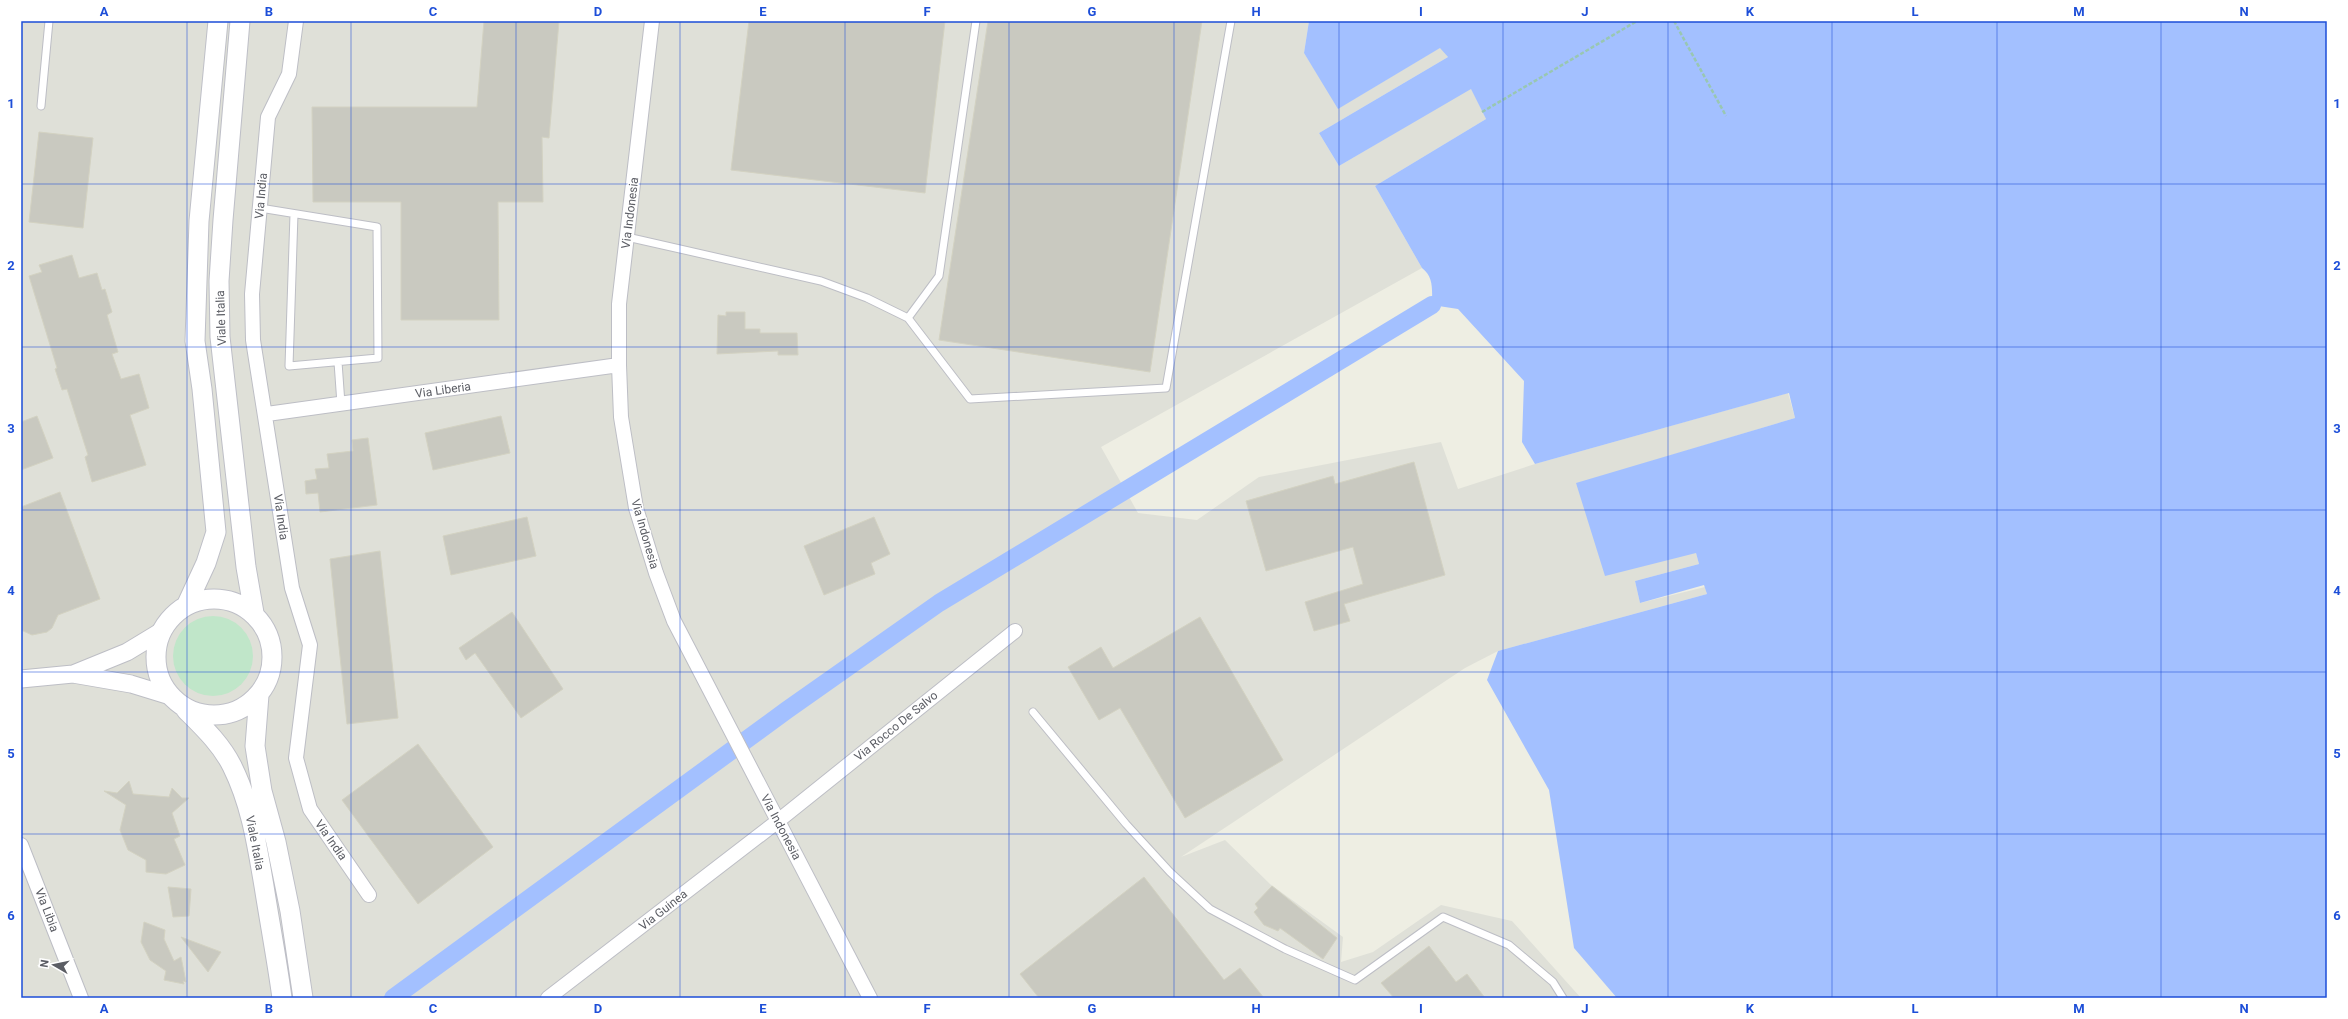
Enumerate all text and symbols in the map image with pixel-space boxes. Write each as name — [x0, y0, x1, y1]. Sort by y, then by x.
text: A — [100, 4, 109, 19]
text: B — [265, 4, 273, 19]
text: C — [429, 4, 438, 19]
text: D — [594, 4, 602, 19]
text: E — [759, 4, 767, 19]
text: F — [923, 4, 931, 19]
text: G — [1088, 4, 1097, 19]
text: H — [1251, 4, 1261, 19]
text: I — [1419, 4, 1423, 19]
text: J — [1581, 4, 1589, 19]
text: K — [1746, 4, 1755, 19]
text: L — [1911, 4, 1919, 19]
text: M — [2073, 4, 2085, 19]
text: N — [2239, 4, 2249, 19]
text: 1 — [7, 96, 15, 111]
text: 1 — [2333, 96, 2341, 111]
street label: Via India — [252, 172, 270, 220]
street label: Via Indonesia — [619, 176, 641, 250]
text: 2 — [7, 258, 15, 273]
text: 2 — [2333, 258, 2341, 273]
street label: Viale Italia — [213, 290, 229, 346]
street label: Via Liberia — [414, 379, 472, 401]
text: 3 — [7, 421, 15, 436]
text: 3 — [2333, 421, 2341, 436]
street label: Via India — [271, 493, 291, 541]
street label: Via Indonesia — [628, 497, 662, 571]
text: 4 — [7, 583, 15, 598]
text: 4 — [2333, 583, 2341, 598]
street label: Via Rocco De Salvo — [852, 688, 941, 764]
text: 5 — [7, 746, 15, 761]
text: 5 — [2333, 746, 2341, 761]
street label: Via Indonesia — [758, 792, 804, 862]
street label: Viale Italia — [243, 814, 267, 872]
street label: Via India — [312, 817, 350, 863]
street label: Via Libia — [32, 886, 62, 934]
street label: Via Guinea — [636, 887, 690, 933]
text: 6 — [7, 908, 15, 923]
text: 6 — [2333, 908, 2341, 923]
north arrow — [34, 945, 74, 985]
text: N — [38, 958, 52, 968]
text: A — [100, 1001, 109, 1016]
text: B — [265, 1001, 273, 1016]
text: C — [429, 1001, 438, 1016]
text: D — [594, 1001, 602, 1016]
text: E — [759, 1001, 767, 1016]
text: F — [923, 1001, 931, 1016]
text: G — [1088, 1001, 1097, 1016]
text: H — [1251, 1001, 1261, 1016]
text: I — [1419, 1001, 1423, 1016]
text: J — [1581, 1001, 1589, 1016]
text: K — [1746, 1001, 1755, 1016]
text: L — [1911, 1001, 1919, 1016]
text: M — [2073, 1001, 2085, 1016]
text: N — [2239, 1001, 2249, 1016]

